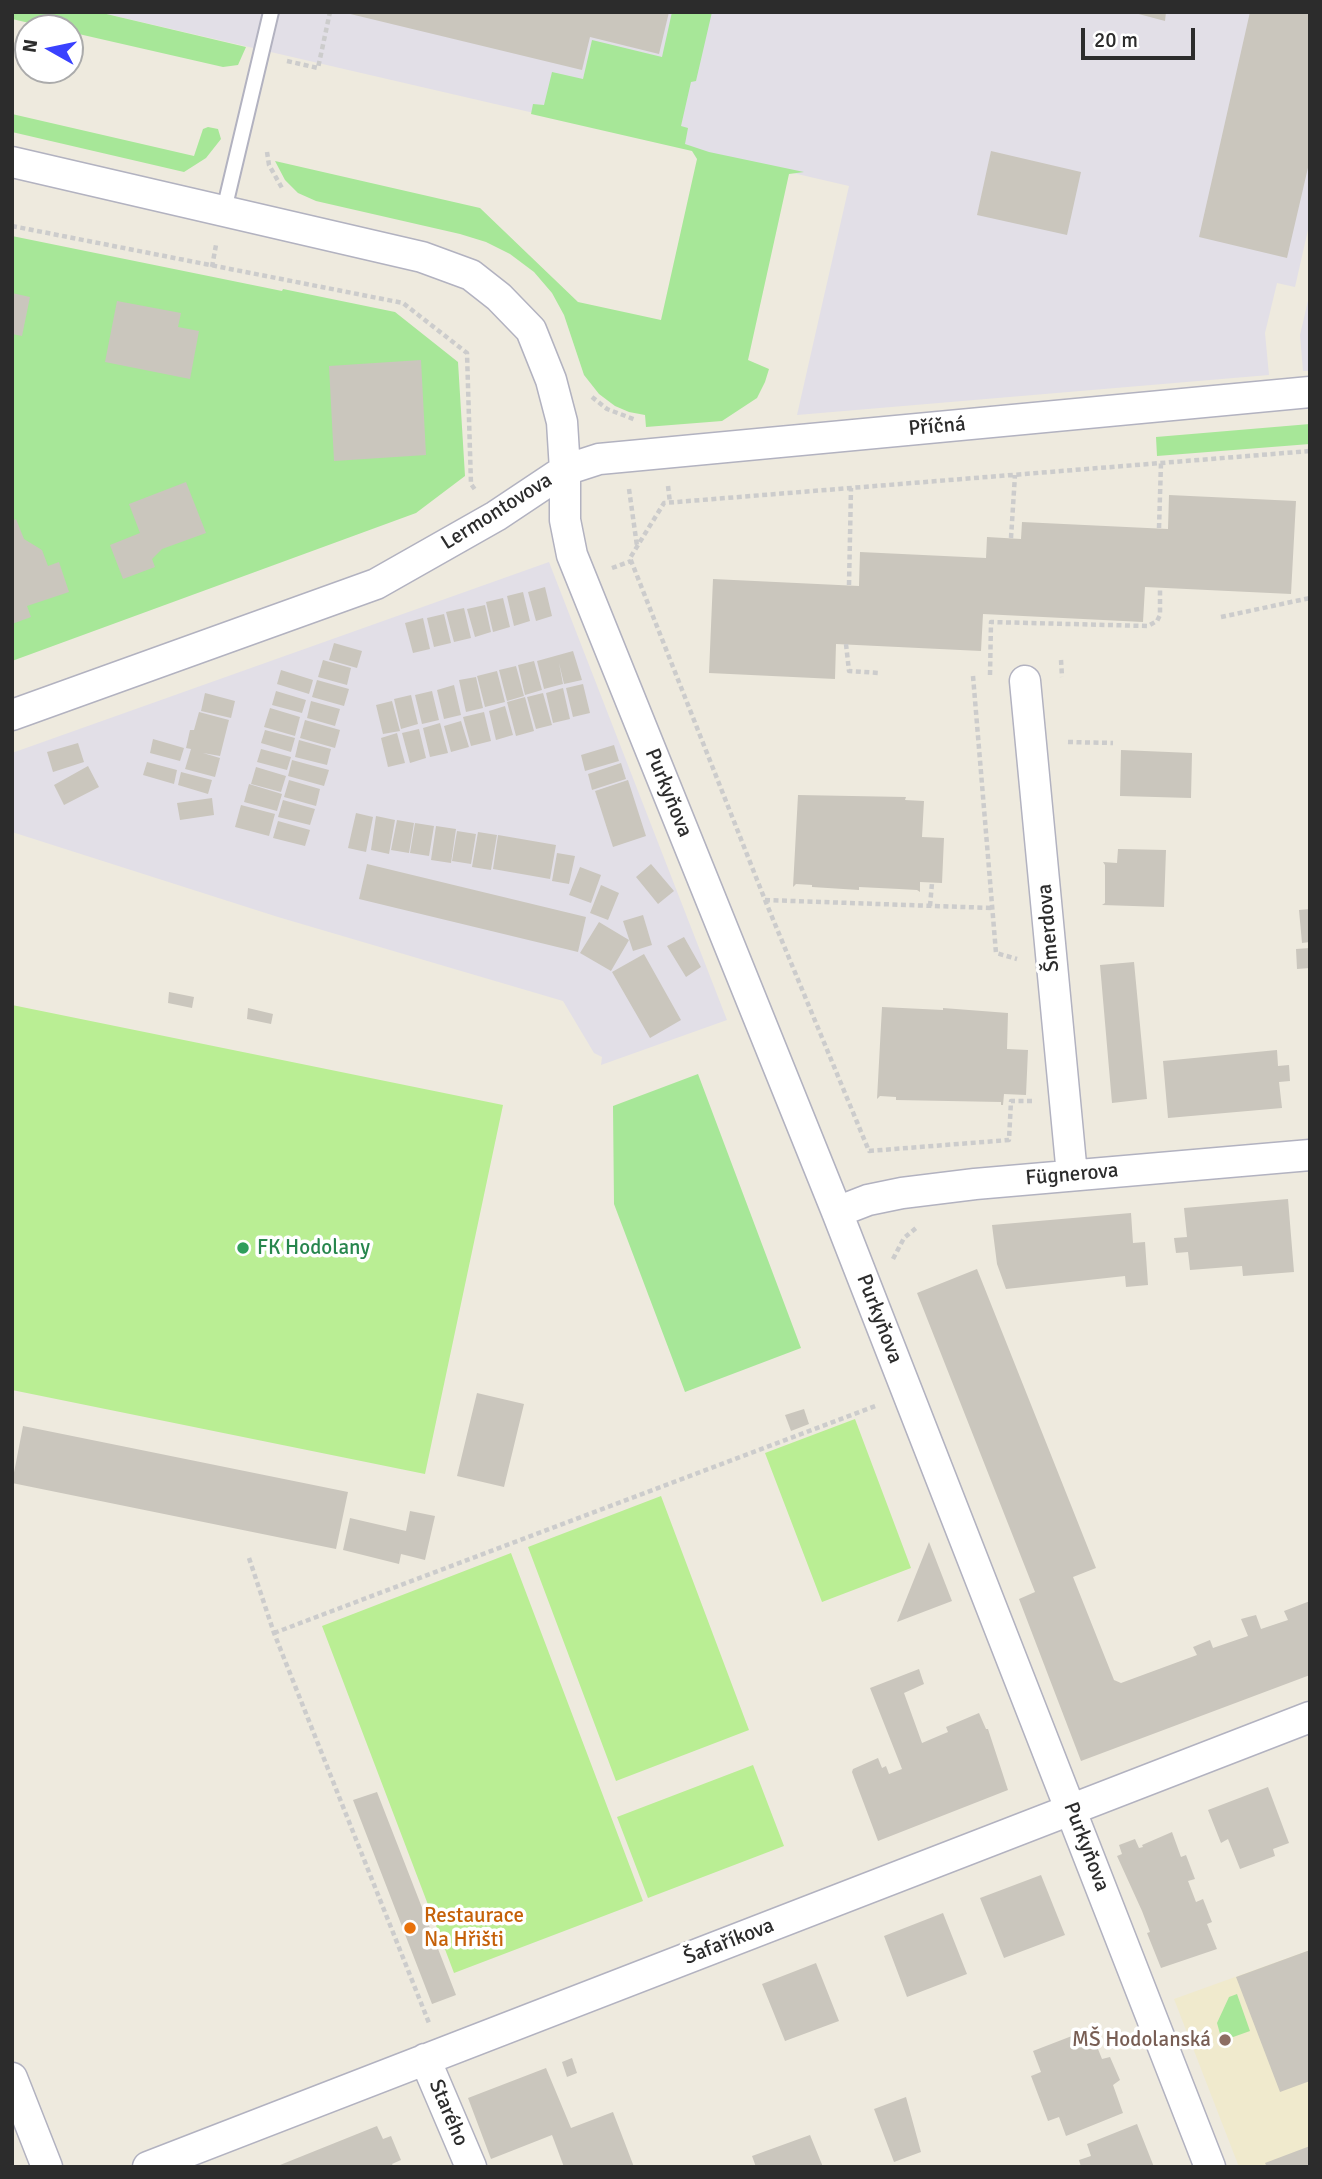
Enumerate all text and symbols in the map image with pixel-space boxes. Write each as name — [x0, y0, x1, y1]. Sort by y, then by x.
north arrow — [14, 14, 84, 84]
scale bar — [1084, 14, 1198, 58]
text: 20 m — [1094, 27, 1138, 53]
text: N — [17, 38, 43, 54]
street label: Příčná — [907, 412, 967, 442]
street label: Lermontovova — [437, 468, 557, 556]
street label: Purkyňova — [639, 745, 697, 841]
street label: Šmerdova — [1033, 883, 1065, 973]
street label: Fügnerova — [1025, 1158, 1119, 1192]
place label: FK Hodolany — [257, 1235, 370, 1261]
marker: FK Hodolany — [235, 1240, 251, 1256]
street label: Purkyňova — [850, 1271, 908, 1367]
street label: Purkyňova — [1057, 1799, 1115, 1895]
place label: Restaurace Na Hřišti — [424, 1903, 524, 1953]
street label: Šafaříkova — [680, 1913, 778, 1971]
marker: Restaurace Na Hřišti — [402, 1920, 418, 1936]
place label: MŠ Hodolanská — [1072, 2027, 1211, 2053]
marker: MŠ Hodolanská — [1217, 2032, 1233, 2048]
street label: Starého — [423, 2076, 473, 2150]

